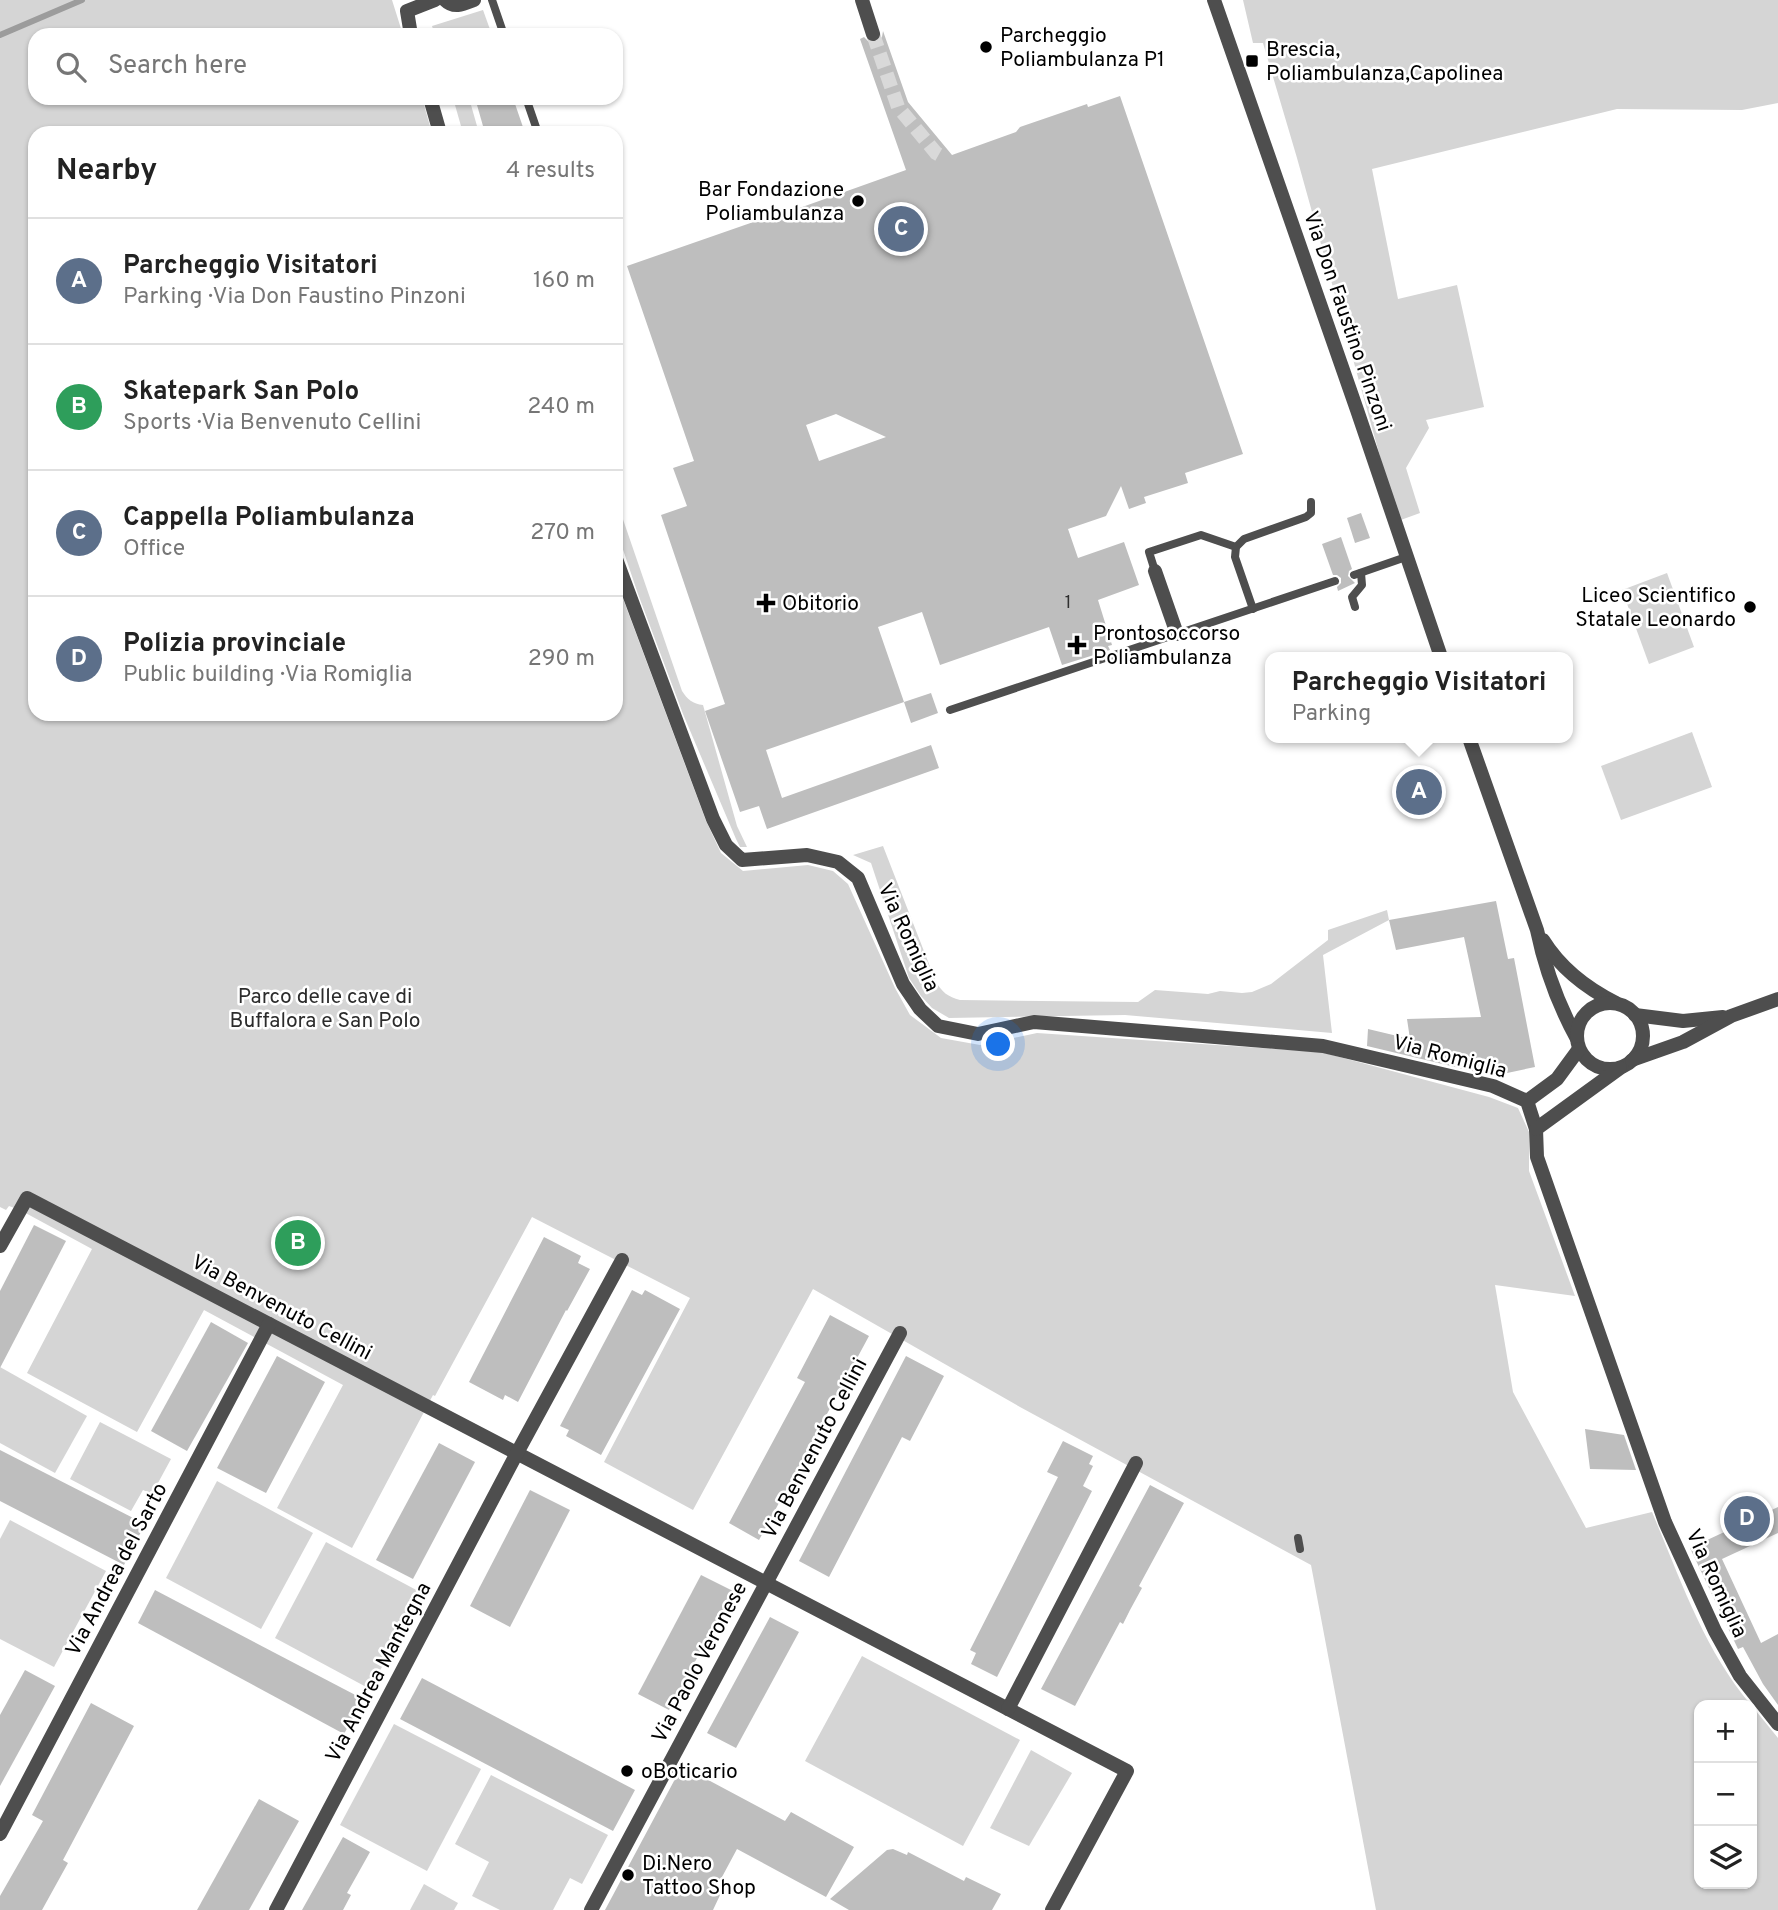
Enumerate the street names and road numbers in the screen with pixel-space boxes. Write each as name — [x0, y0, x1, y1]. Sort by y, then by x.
street label: Via Don Faustino Pinzoni — [1296, 208, 1397, 435]
street label: Via Romiglia — [871, 879, 945, 996]
street label: Via Romiglia — [1390, 1029, 1510, 1086]
street label: Via Benvenuto Cellini — [186, 1249, 376, 1367]
street label: Via Benvenuto Cellini — [756, 1354, 874, 1544]
street label: Via Andrea del Sarto — [60, 1478, 174, 1661]
street label: Via Romiglia — [1679, 1525, 1753, 1642]
street label: Via Paolo Veronese — [646, 1577, 754, 1748]
street label: Via Andrea Mantegna — [320, 1578, 438, 1768]

